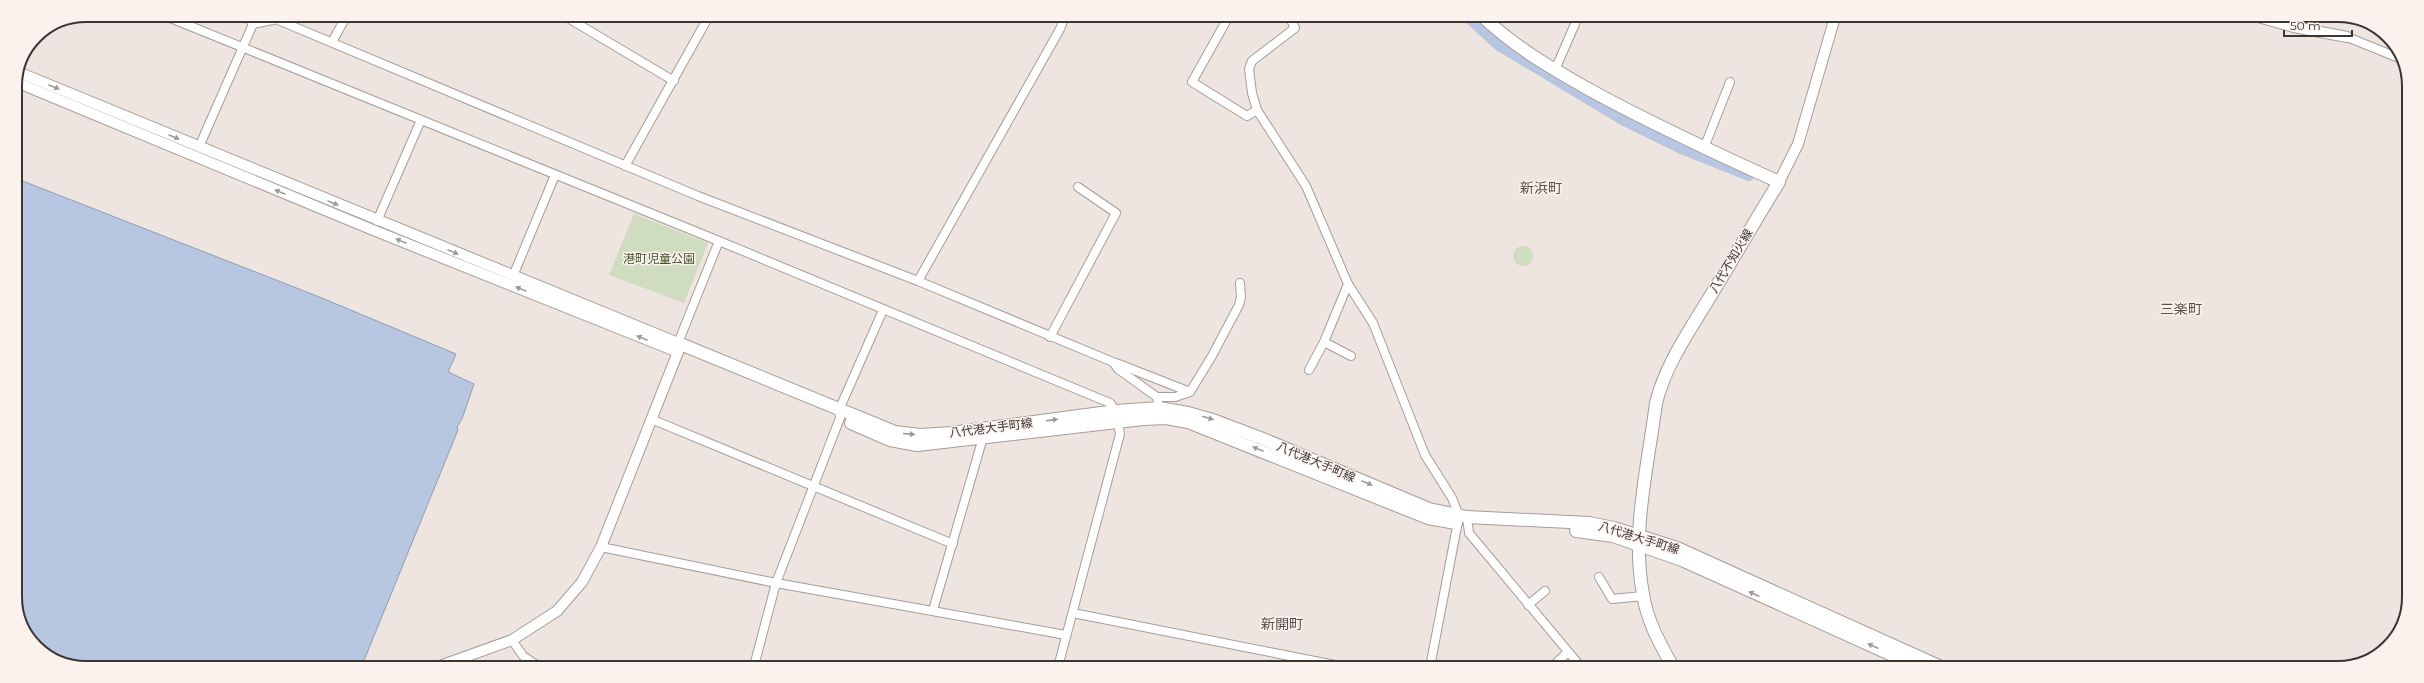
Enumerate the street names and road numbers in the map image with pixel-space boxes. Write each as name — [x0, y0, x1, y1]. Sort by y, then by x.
street label: 八代不知火線 — [1706, 226, 1756, 295]
street label: 八代港大手町線 — [948, 415, 1034, 440]
street label: 八代港大手町線 — [1275, 438, 1358, 485]
street label: 八代港大手町線 — [1597, 518, 1682, 557]

